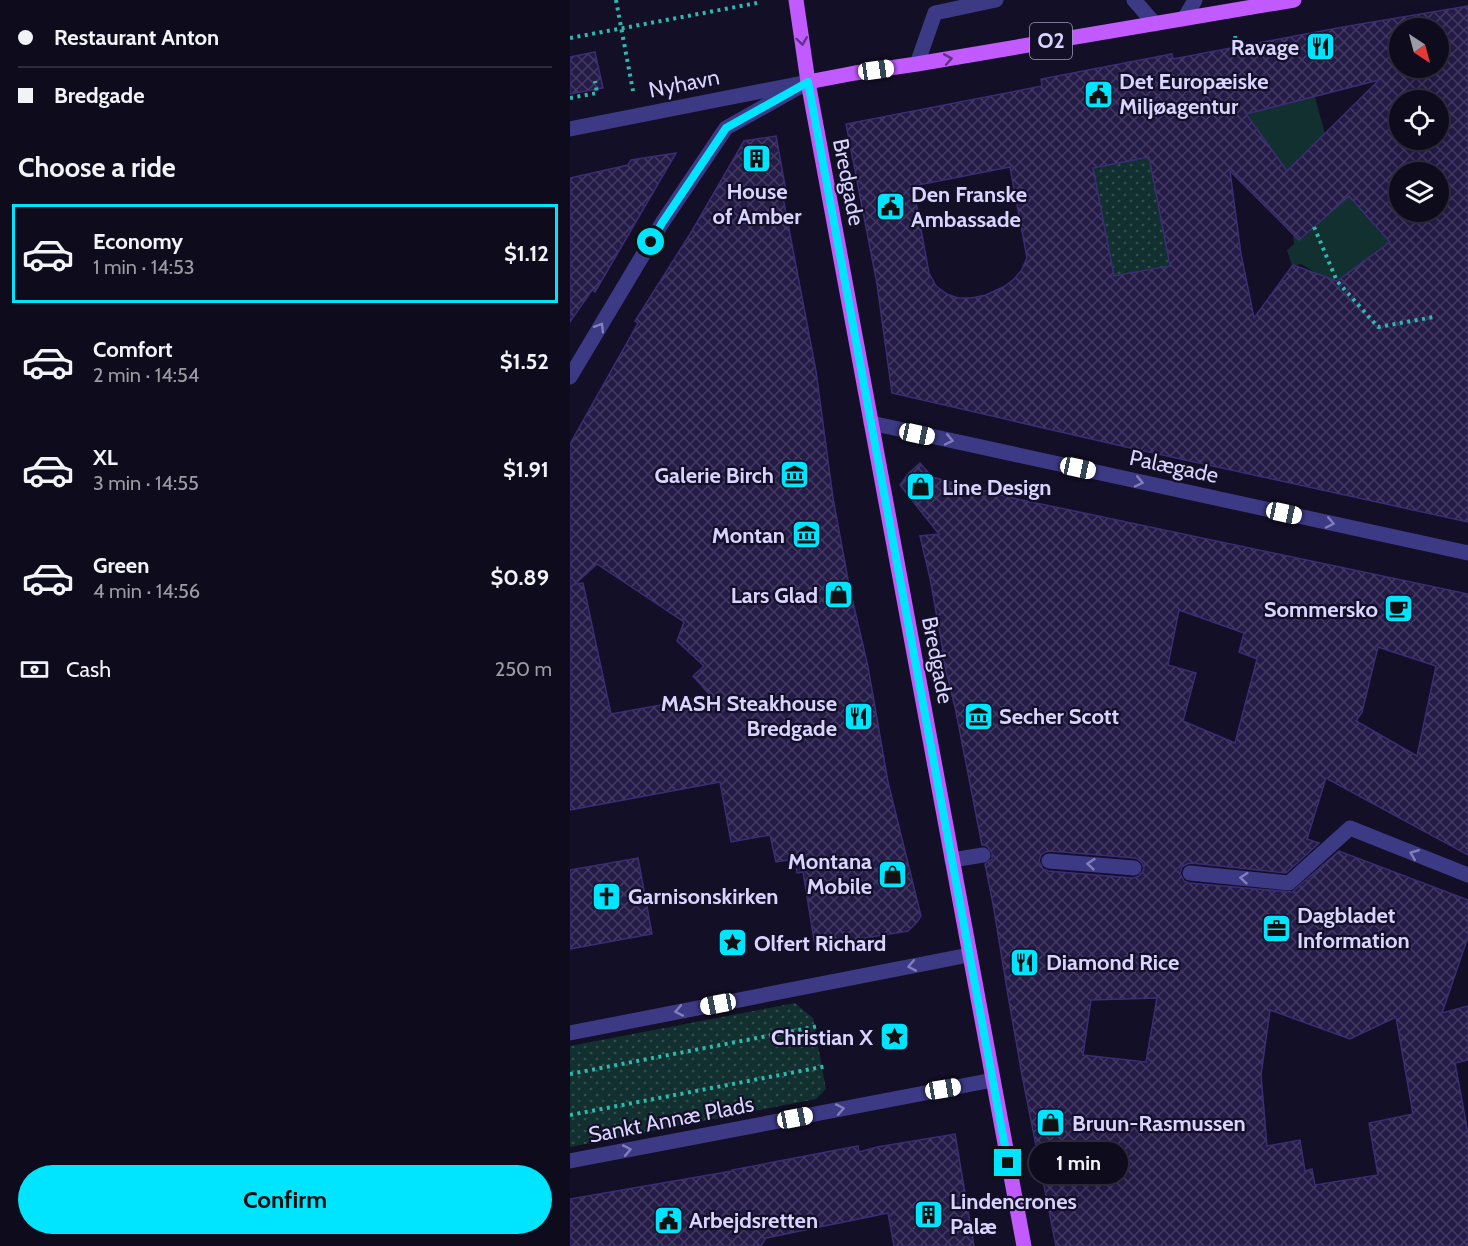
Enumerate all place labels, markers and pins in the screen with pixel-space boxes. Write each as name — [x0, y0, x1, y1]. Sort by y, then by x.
restaurant icon: Ravage — [1304, 31, 1336, 63]
place label: Ravage — [1231, 34, 1299, 61]
place label: Det Europæiske Miljøagentur — [1119, 68, 1269, 120]
public building icon: Det Europæiske Miljøagentur — [1082, 78, 1114, 110]
building icon: House of Amber — [741, 143, 773, 175]
place label: House of Amber — [713, 178, 802, 230]
place label: Den Franske Ambassade — [911, 181, 1027, 233]
public building icon: Den Franske Ambassade — [874, 191, 906, 223]
museum icon: Galerie Birch — [779, 459, 811, 491]
place label: Galerie Birch — [654, 462, 774, 489]
shop icon: Line Design — [905, 471, 937, 503]
place label: Line Design — [942, 474, 1052, 501]
museum icon: Montan — [790, 519, 822, 551]
place label: Montan — [712, 522, 785, 549]
shop icon: Lars Glad — [823, 579, 855, 611]
place label: Lars Glad — [731, 582, 818, 609]
cafe icon: Sommersko — [1383, 593, 1415, 625]
place label: Sommersko — [1264, 596, 1378, 623]
place label: MASH Steakhouse Bredgade — [661, 690, 837, 742]
restaurant icon: MASH Steakhouse Bredgade — [842, 700, 874, 732]
museum icon: Secher Scott — [962, 700, 994, 732]
place label: Secher Scott — [999, 703, 1119, 730]
place label: Montana Mobile — [788, 848, 872, 900]
shop icon: Montana Mobile — [877, 858, 909, 890]
church icon: Garnisonskirken — [591, 880, 623, 912]
place label: Garnisonskirken — [628, 883, 778, 910]
place label: Dagbladet Information — [1297, 902, 1410, 954]
office icon: Dagbladet Information — [1260, 912, 1292, 944]
place icon: Olfert Richard — [717, 927, 749, 959]
place label: Olfert Richard — [754, 930, 886, 957]
restaurant icon: Diamond Rice — [1009, 946, 1041, 978]
place label: Diamond Rice — [1046, 949, 1179, 976]
place icon: Christian X — [878, 1021, 910, 1053]
place label: Christian X — [771, 1024, 873, 1051]
shop icon: Bruun-Rasmussen — [1035, 1107, 1067, 1139]
place label: Bruun-Rasmussen — [1072, 1110, 1246, 1137]
place label: Lindencrones Palæ — [950, 1188, 1077, 1240]
building icon: Lindencrones Palæ — [913, 1198, 945, 1230]
public building icon: Arbejdsretten — [652, 1204, 684, 1236]
place label: Arbejdsretten — [689, 1207, 818, 1234]

